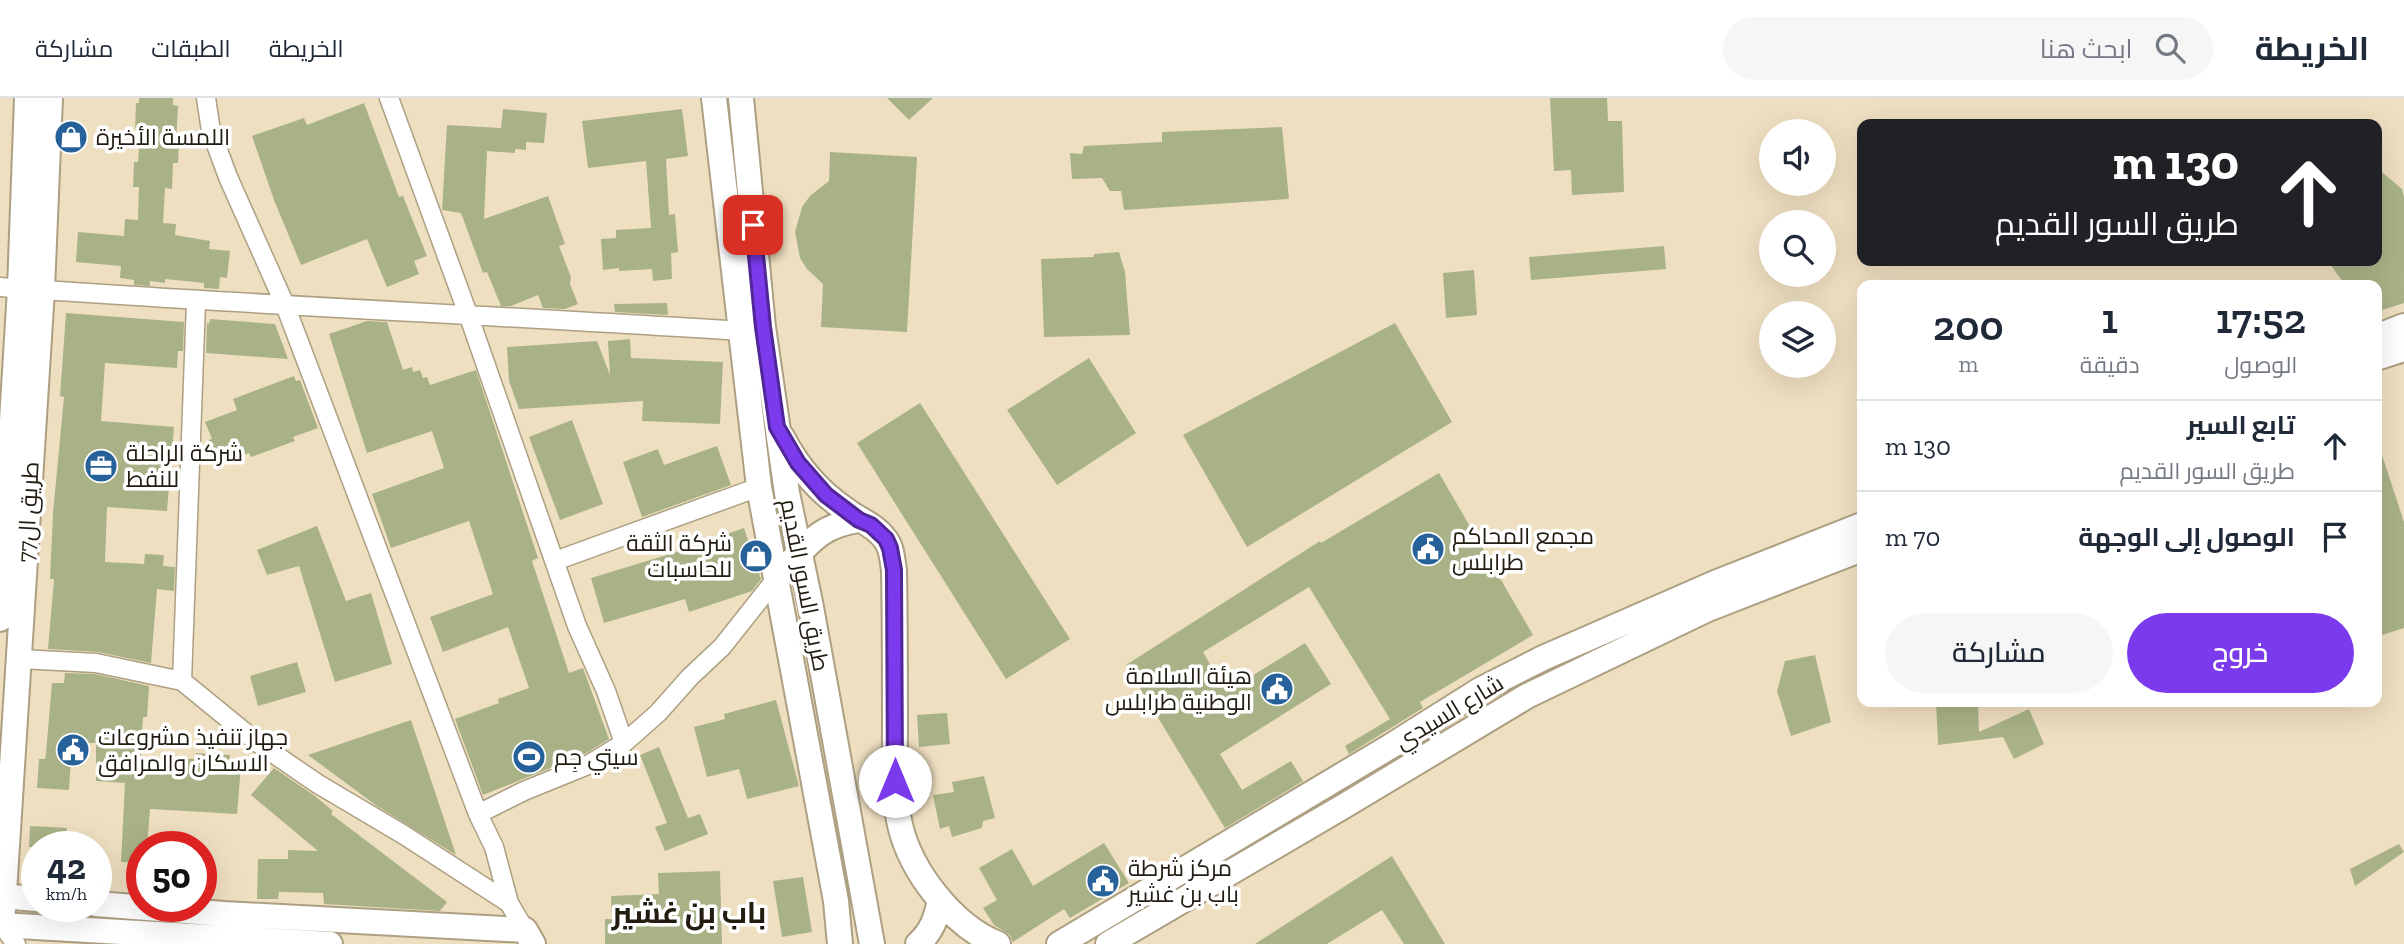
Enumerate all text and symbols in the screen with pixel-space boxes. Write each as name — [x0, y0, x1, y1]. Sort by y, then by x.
search box — [1723, 17, 2213, 80]
icon: search — [2151, 29, 2189, 67]
text: الخريطة — [2255, 29, 2369, 68]
text: ابحث هنا — [2040, 33, 2133, 65]
text: مشاركة — [35, 34, 113, 63]
text: الطبقات — [151, 34, 231, 63]
text: الخريطة — [269, 34, 344, 63]
shop icon: اللمسة الأخيرة — [52, 118, 90, 156]
map controls — [1759, 119, 1836, 378]
button: sound — [1759, 119, 1836, 196]
place label: اللمسة الأخيرة — [96, 123, 230, 151]
text: 130 m — [2113, 133, 2239, 192]
icon: ahead — [2263, 147, 2354, 238]
pin — [723, 195, 783, 255]
text: طريق السور القديم — [1995, 205, 2239, 243]
icon: arrive — [734, 206, 772, 244]
button: search — [1759, 210, 1836, 287]
text: 1 — [2101, 293, 2118, 344]
text: 17:52 — [2216, 293, 2306, 344]
text: 200 — [1933, 300, 2004, 351]
button: layers — [1759, 301, 1836, 378]
text: m — [1958, 350, 1978, 378]
text: دقيقة — [2080, 351, 2140, 379]
text: الوصول — [2224, 351, 2297, 379]
text: تابع السير — [2187, 409, 2295, 441]
icon: ahead — [2316, 427, 2354, 465]
text: 130 m — [1885, 430, 1951, 462]
place label: شركة الراحلة للنفط — [126, 439, 243, 493]
office icon: شركة الراحلة للنفط — [82, 447, 120, 485]
text: طريق السور القديم — [2120, 457, 2295, 485]
street label: طريق ال77 — [11, 461, 45, 563]
street label: طريق السور القديم — [773, 496, 835, 674]
icon: arrive — [2316, 518, 2354, 556]
text: 70 m — [1885, 521, 1941, 553]
text: الوصول إلى الوجهة — [2078, 521, 2295, 553]
place label: مجمع المحاكم طرابلس — [1452, 522, 1594, 576]
place label: شركة الثقة للحاسبات — [626, 529, 732, 583]
public building icon: مجمع المحاكم طرابلس — [1409, 530, 1447, 568]
shop icon: شركة الثقة للحاسبات — [737, 537, 775, 575]
button: مشاركة — [1885, 613, 2113, 693]
button: خروج — [2127, 613, 2354, 693]
place label: هيئة السلامة الوطنية طرابلس — [1105, 662, 1252, 716]
street label: شارع السيدي — [1390, 669, 1510, 759]
public building icon: هيئة السلامة الوطنية طرابلس — [1258, 670, 1296, 708]
place label: جهاز تنفيذ مشروعات الاسكان والمرافق — [98, 723, 288, 777]
public building icon: جهاز تنفيذ مشروعات الاسكان والمرافق — [54, 731, 92, 769]
sports icon: سيتي جِم — [510, 738, 548, 776]
place label: سيتي جِم — [554, 743, 638, 775]
position arrow — [858, 744, 932, 818]
speed limit sign: 50 — [126, 831, 217, 922]
text: 42 — [47, 846, 86, 888]
place label: مركز شرطة باب بن غشير — [1126, 854, 1239, 908]
public building icon: مركز شرطة باب بن غشير — [1084, 862, 1122, 900]
text: km/h — [46, 883, 87, 905]
district label: باب بن غشير — [611, 895, 766, 931]

